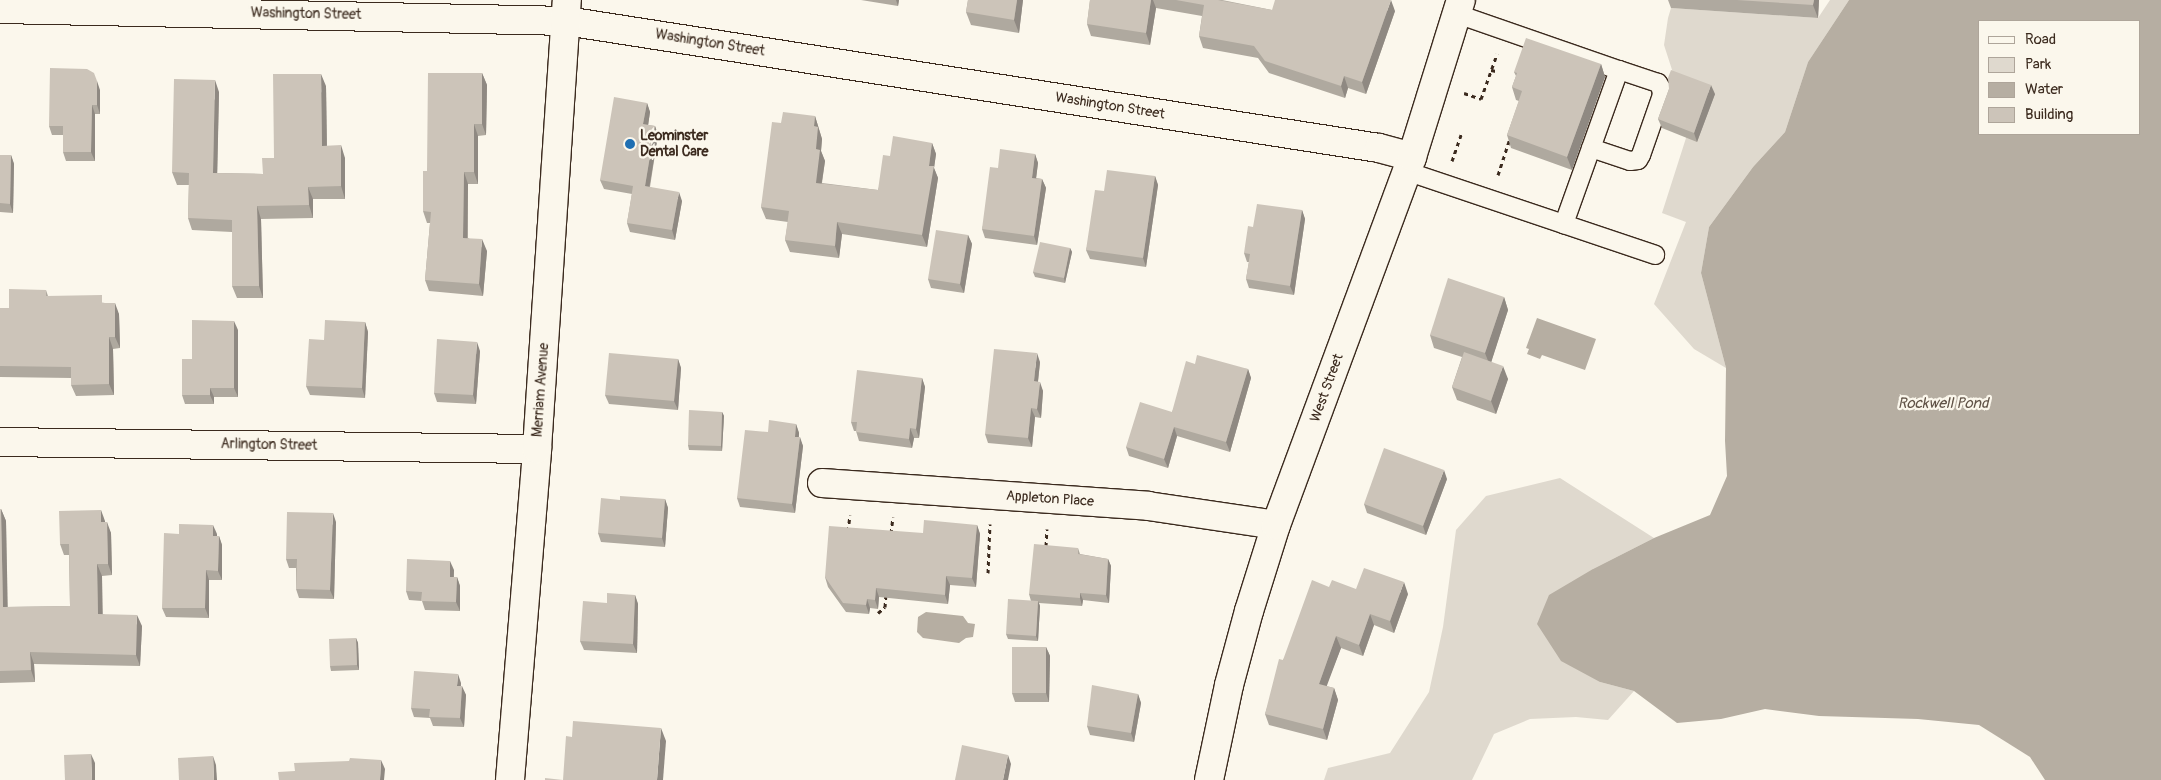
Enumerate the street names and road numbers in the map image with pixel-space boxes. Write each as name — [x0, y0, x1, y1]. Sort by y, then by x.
street label: Washington Street — [251, 5, 361, 23]
street label: Washington Street — [654, 26, 766, 60]
street label: Washington Street — [1054, 89, 1166, 123]
street label: Merriam Avenue — [529, 342, 553, 438]
street label: West Street — [1307, 351, 1347, 425]
street label: Arlington Street — [221, 436, 317, 454]
street label: Appleton Place — [1005, 488, 1095, 510]

